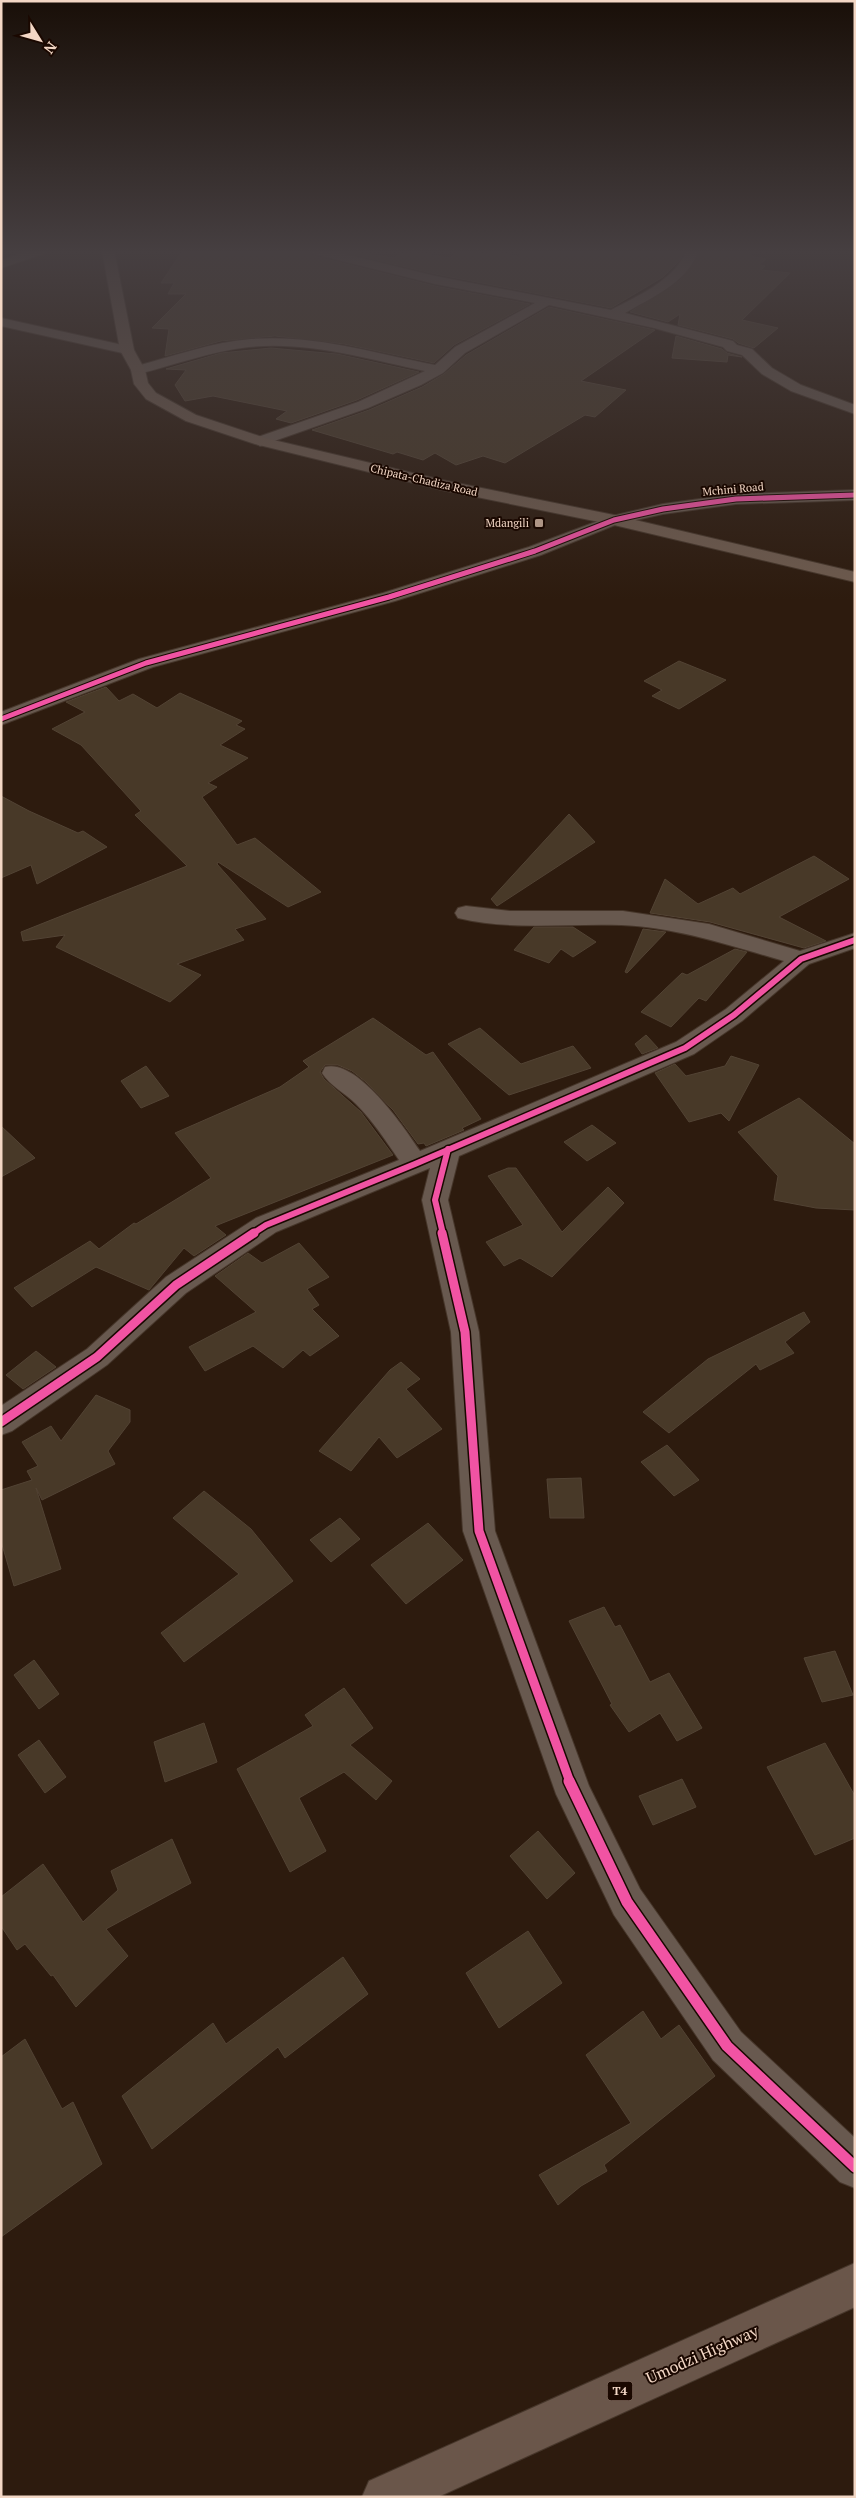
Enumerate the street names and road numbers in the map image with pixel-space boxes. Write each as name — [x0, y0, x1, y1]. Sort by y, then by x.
street label: Chipata-Chadiza Road — [369, 461, 479, 499]
street label: Mchini Road — [702, 479, 764, 499]
street label: Umodzi Highway — [642, 2319, 763, 2389]
road number: T4 — [608, 2382, 632, 2400]

